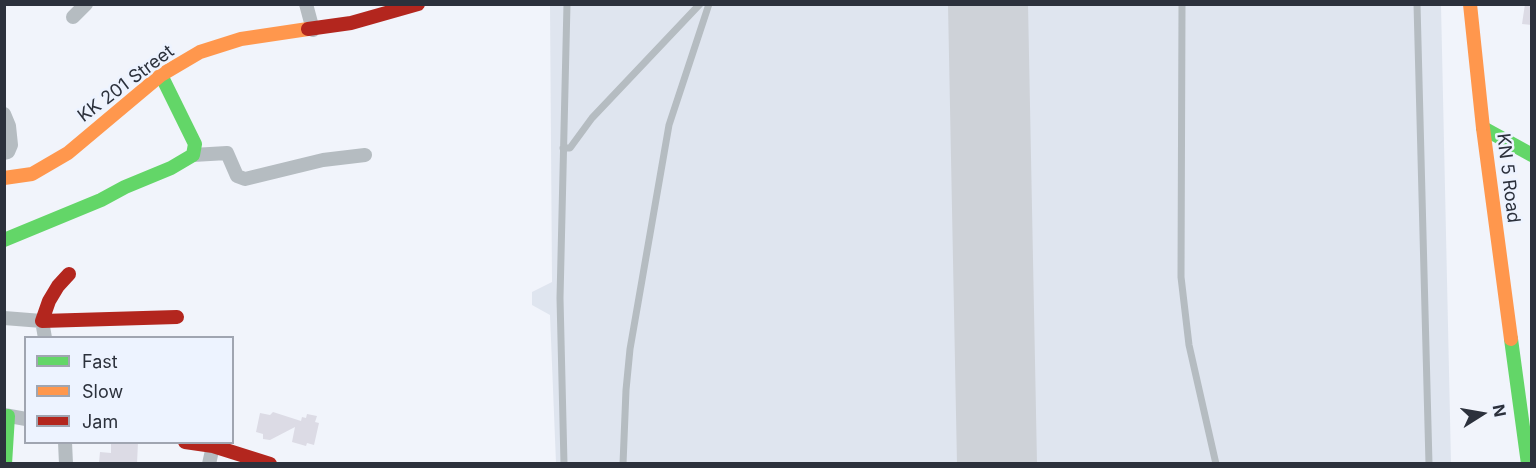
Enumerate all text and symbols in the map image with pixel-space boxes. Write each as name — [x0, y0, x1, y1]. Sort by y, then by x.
street label: KK 201 Street — [74, 41, 178, 127]
street label: KN 5 Road — [1492, 132, 1524, 224]
legend — [24, 336, 234, 444]
text: Fast — [82, 351, 118, 372]
text: Slow — [82, 381, 123, 402]
north arrow — [1452, 384, 1512, 444]
text: N — [1489, 403, 1511, 418]
text: Jam — [82, 411, 118, 432]

